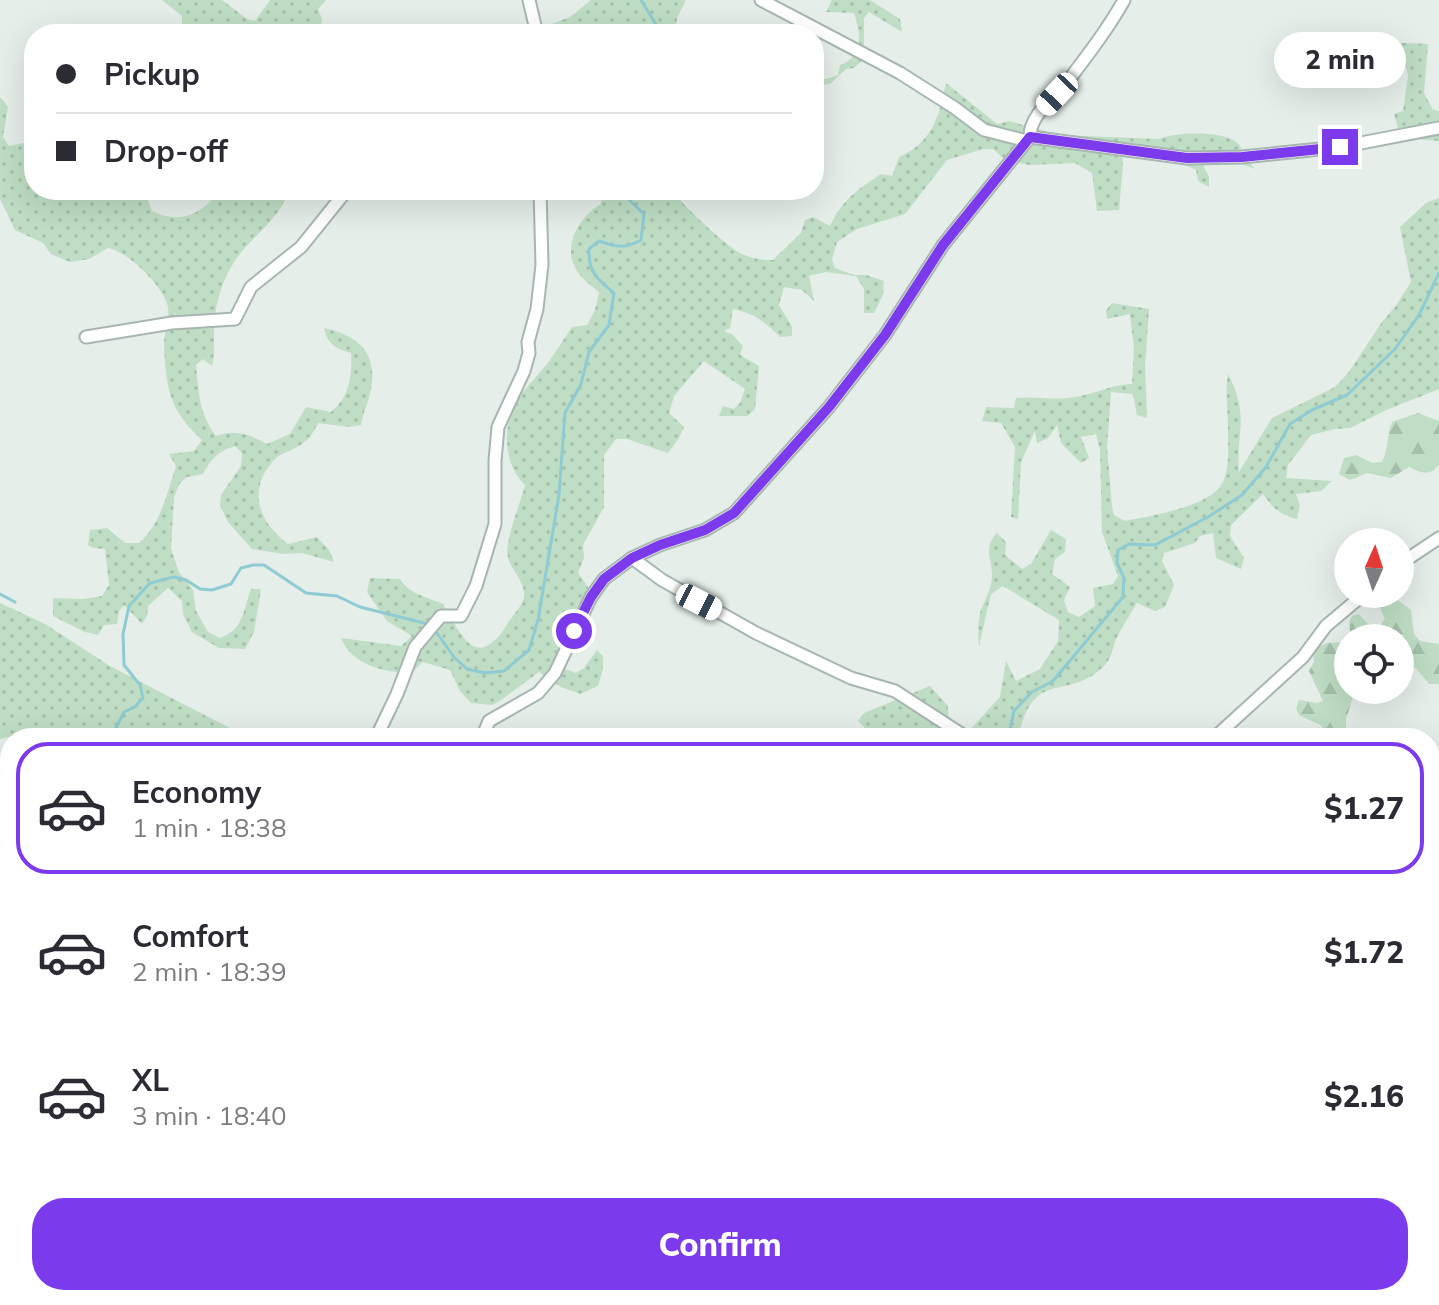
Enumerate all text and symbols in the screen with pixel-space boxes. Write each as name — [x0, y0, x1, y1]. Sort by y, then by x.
callout: 2 min — [1274, 31, 1406, 87]
text: 2 min — [1305, 43, 1375, 76]
text: Pickup — [104, 55, 200, 93]
car — [1032, 68, 1082, 120]
route end — [1322, 129, 1358, 165]
text: Drop-off — [104, 132, 228, 170]
north arrow — [1334, 528, 1414, 608]
map controls — [1334, 528, 1414, 704]
car — [672, 580, 726, 624]
route start — [556, 613, 592, 649]
button: locate — [1334, 624, 1414, 704]
icon: car — [36, 772, 108, 844]
text: Economy — [132, 773, 261, 811]
text: $1.27 — [1324, 789, 1404, 827]
text: 1 min · 18:38 — [132, 811, 287, 844]
icon: car — [36, 916, 108, 988]
text: Comfort — [132, 917, 249, 955]
text: $1.72 — [1324, 933, 1404, 971]
text: 2 min · 18:39 — [132, 955, 287, 988]
icon: car — [36, 1060, 108, 1132]
text: XL — [132, 1061, 169, 1099]
text: $2.16 — [1324, 1077, 1404, 1115]
text: 3 min · 18:40 — [132, 1099, 287, 1132]
button: Confirm — [32, 1198, 1408, 1290]

